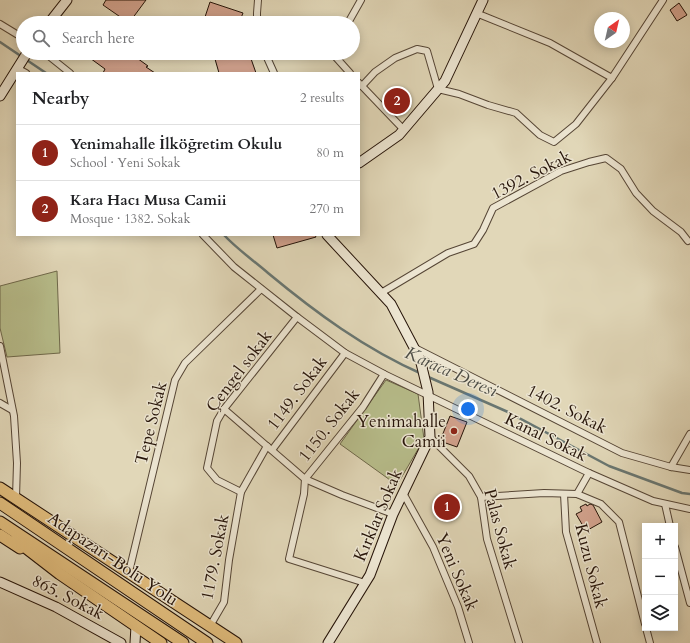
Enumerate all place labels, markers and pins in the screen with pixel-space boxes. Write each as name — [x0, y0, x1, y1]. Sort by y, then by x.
pin: 2 — [384, 86, 410, 116]
place label: Yenimahalle Camii — [356, 410, 446, 453]
marker: Yenimahalle Camii — [449, 426, 459, 436]
pin: 1 — [434, 492, 460, 522]

